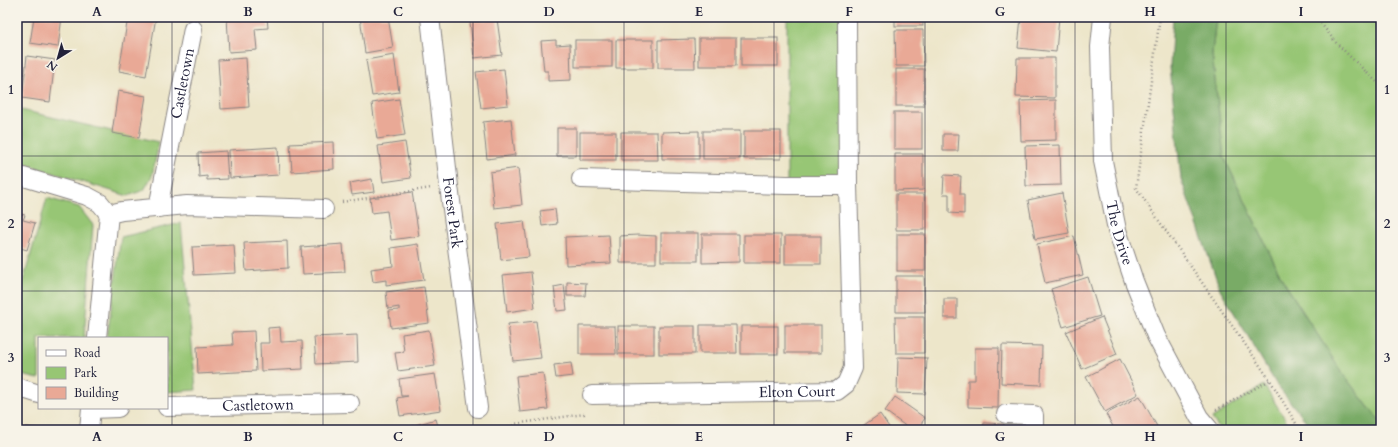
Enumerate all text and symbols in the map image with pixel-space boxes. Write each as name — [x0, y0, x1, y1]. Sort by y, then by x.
text: A — [92, 3, 102, 21]
text: B — [243, 3, 253, 21]
text: C — [393, 3, 403, 21]
text: D — [543, 3, 555, 21]
text: E — [695, 3, 703, 21]
text: F — [845, 3, 853, 21]
text: G — [995, 3, 1006, 21]
text: H — [1144, 3, 1156, 21]
text: I — [1298, 3, 1304, 21]
north arrow — [38, 38, 78, 78]
street label: Castletown — [166, 46, 199, 121]
text: N — [44, 56, 61, 74]
text: 1 — [8, 81, 14, 99]
text: 1 — [1384, 81, 1390, 99]
street label: Forest Park — [438, 176, 467, 250]
street label: The Drive — [1101, 199, 1138, 268]
text: 2 — [8, 215, 15, 233]
text: 2 — [1384, 215, 1391, 233]
legend — [38, 337, 168, 409]
text: Road — [74, 345, 101, 361]
text: 3 — [8, 349, 15, 367]
text: 3 — [1384, 349, 1391, 367]
text: Park — [74, 365, 98, 381]
street label: Elton Court — [759, 381, 836, 402]
text: Building — [74, 385, 119, 401]
street label: Castletown — [222, 394, 295, 416]
text: A — [92, 428, 102, 446]
text: B — [243, 428, 253, 446]
text: C — [393, 428, 403, 446]
text: D — [543, 428, 555, 446]
text: E — [695, 428, 703, 446]
text: F — [845, 428, 853, 446]
text: G — [995, 428, 1006, 446]
text: H — [1144, 428, 1156, 446]
text: I — [1298, 428, 1304, 446]

